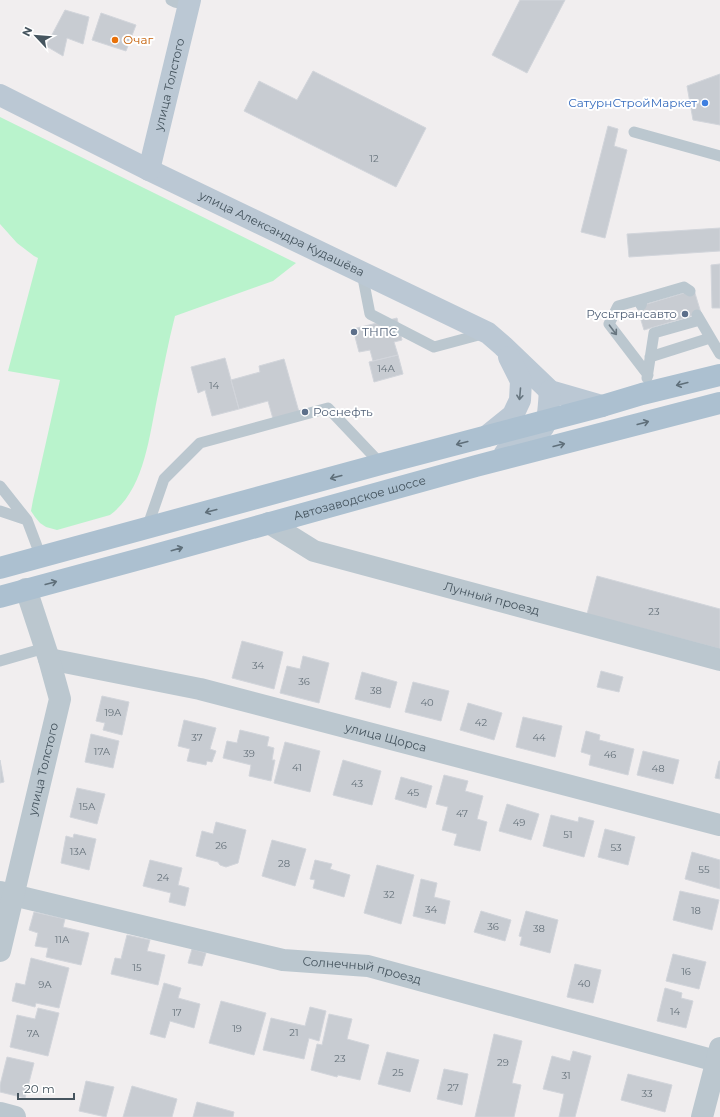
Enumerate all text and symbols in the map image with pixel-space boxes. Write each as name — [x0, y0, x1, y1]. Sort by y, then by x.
north arrow — [16, 16, 56, 56]
text: N — [19, 25, 35, 39]
place label: Очаг — [123, 32, 153, 47]
marker: Очаг — [110, 35, 120, 45]
street label: улица Толстого — [150, 36, 188, 133]
place label: СатурнСтройМаркет — [568, 95, 697, 110]
marker: СатурнСтройМаркет — [700, 98, 710, 108]
house number: 12 — [369, 152, 379, 165]
street label: улица Александра Кудашёва — [196, 187, 367, 279]
place label: Русьтрансавто — [586, 306, 677, 321]
marker: Русьтрансавто — [680, 309, 690, 319]
place label: ТНПС — [362, 324, 398, 339]
one-way arrow — [609, 324, 617, 335]
marker: ТНПС — [349, 327, 359, 337]
house number: 14А — [377, 362, 395, 375]
house number: 14 — [209, 379, 219, 392]
one-way arrow — [676, 381, 689, 389]
one-way arrow — [516, 387, 524, 400]
place label: Роснефть — [313, 404, 373, 419]
marker: Роснефть — [300, 407, 310, 417]
one-way arrow — [637, 419, 650, 426]
one-way arrow — [456, 440, 469, 447]
one-way arrow — [552, 441, 565, 448]
street label: Автозаводское шоссе — [292, 472, 427, 523]
one-way arrow — [330, 474, 343, 481]
one-way arrow — [205, 508, 218, 515]
one-way arrow — [170, 545, 183, 552]
street label: Лунный проезд — [442, 578, 542, 618]
one-way arrow — [44, 579, 57, 586]
house number: 23 — [648, 605, 660, 618]
house number: 34 — [252, 659, 265, 672]
house number: 36 — [298, 675, 310, 688]
house number: 38 — [370, 684, 382, 697]
house number: 40 — [420, 696, 434, 709]
house number: 19А — [104, 706, 122, 719]
house number: 42 — [475, 716, 487, 729]
street label: улица Щорса — [343, 719, 428, 755]
street label: улица Толстого — [24, 721, 61, 818]
house number: 37 — [191, 731, 203, 744]
house number: 44 — [532, 731, 546, 744]
house number: 17А — [94, 745, 111, 758]
house number: 39 — [243, 747, 255, 760]
house number: 46 — [604, 748, 616, 761]
house number: 41 — [292, 761, 302, 774]
house number: 48 — [651, 762, 665, 775]
house number: 43 — [351, 777, 363, 790]
house number: 45 — [407, 786, 419, 799]
house number: 15А — [79, 800, 96, 813]
house number: 47 — [456, 807, 468, 820]
house number: 49 — [513, 816, 525, 829]
house number: 51 — [563, 828, 573, 841]
house number: 26 — [215, 839, 227, 852]
house number: 53 — [610, 841, 622, 854]
house number: 13А — [70, 845, 87, 858]
house number: 28 — [278, 857, 290, 870]
house number: 55 — [698, 863, 710, 876]
house number: 24 — [157, 871, 169, 884]
house number: 32 — [383, 888, 395, 901]
house number: 34 — [425, 903, 438, 916]
house number: 18 — [691, 904, 701, 917]
house number: 36 — [487, 920, 499, 933]
house number: 38 — [533, 922, 545, 935]
house number: 11А — [55, 933, 70, 946]
street label: Солнечный проезд — [302, 953, 423, 987]
house number: 15 — [132, 961, 142, 974]
house number: 16 — [681, 965, 691, 978]
house number: 40 — [577, 977, 591, 990]
house number: 9А — [38, 978, 52, 991]
house number: 14 — [670, 1005, 680, 1018]
house number: 17 — [172, 1006, 182, 1019]
house number: 19 — [232, 1022, 242, 1035]
house number: 21 — [289, 1026, 299, 1039]
house number: 7А — [27, 1027, 40, 1040]
house number: 23 — [334, 1052, 346, 1065]
house number: 29 — [497, 1056, 509, 1069]
house number: 25 — [392, 1066, 404, 1079]
house number: 31 — [561, 1069, 571, 1082]
scale bar — [18, 1075, 74, 1101]
text: 20 m — [24, 1081, 55, 1096]
house number: 27 — [447, 1081, 459, 1094]
house number: 33 — [641, 1087, 653, 1100]

